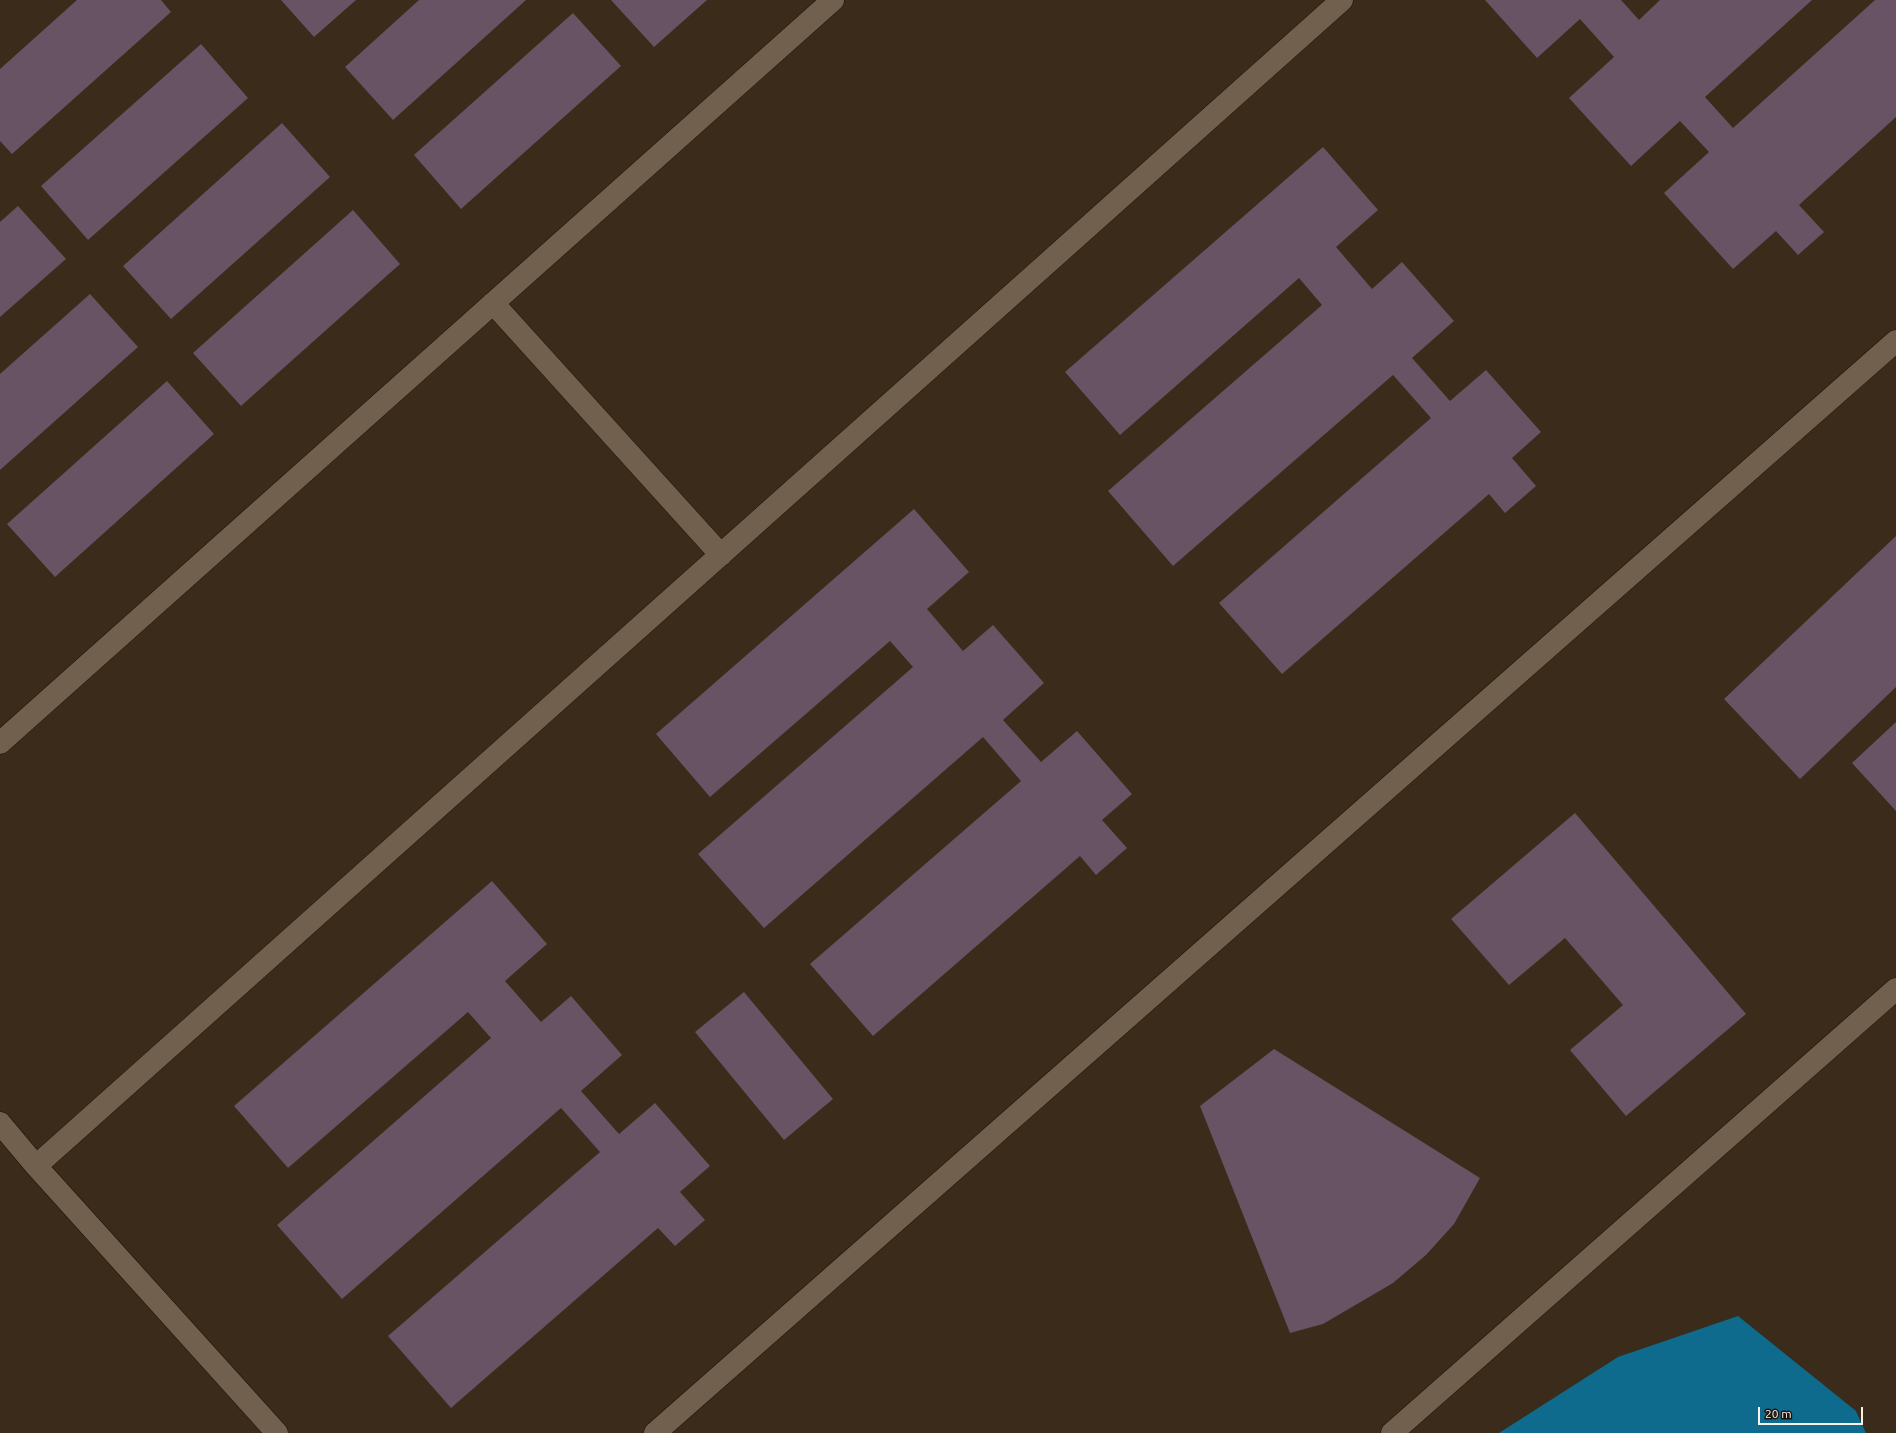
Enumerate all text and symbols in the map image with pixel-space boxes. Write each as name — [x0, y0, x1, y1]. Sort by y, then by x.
scale bar — [1760, 1399, 1865, 1425]
text: 20 m — [1765, 1407, 1792, 1420]

